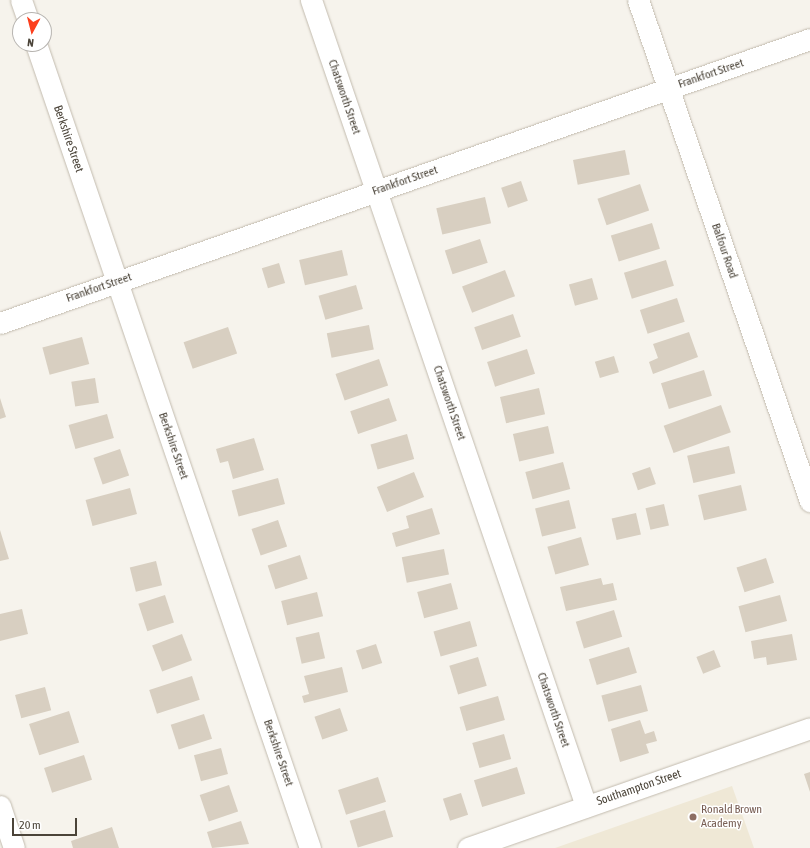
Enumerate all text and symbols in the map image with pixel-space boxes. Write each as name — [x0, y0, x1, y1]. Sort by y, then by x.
north arrow — [12, 12, 52, 52]
text: N — [27, 37, 35, 49]
street label: Frankfort Street — [676, 56, 746, 92]
street label: Chatsworth Street — [325, 58, 363, 136]
street label: Berkshire Street — [50, 104, 86, 174]
street label: Frankfort Street — [370, 163, 440, 199]
street label: Balfour Road — [708, 222, 740, 280]
street label: Frankfort Street — [64, 270, 134, 306]
street label: Chatsworth Street — [430, 364, 468, 442]
street label: Berkshire Street — [155, 411, 191, 481]
street label: Chatsworth Street — [534, 671, 572, 749]
street label: Berkshire Street — [260, 718, 296, 788]
street label: Southampton Street — [595, 767, 683, 809]
place label: Ronald Brown Academy — [701, 803, 762, 831]
scale bar — [14, 810, 79, 836]
marker: Ronald Brown Academy — [688, 812, 698, 822]
text: 20 m — [19, 818, 41, 832]

